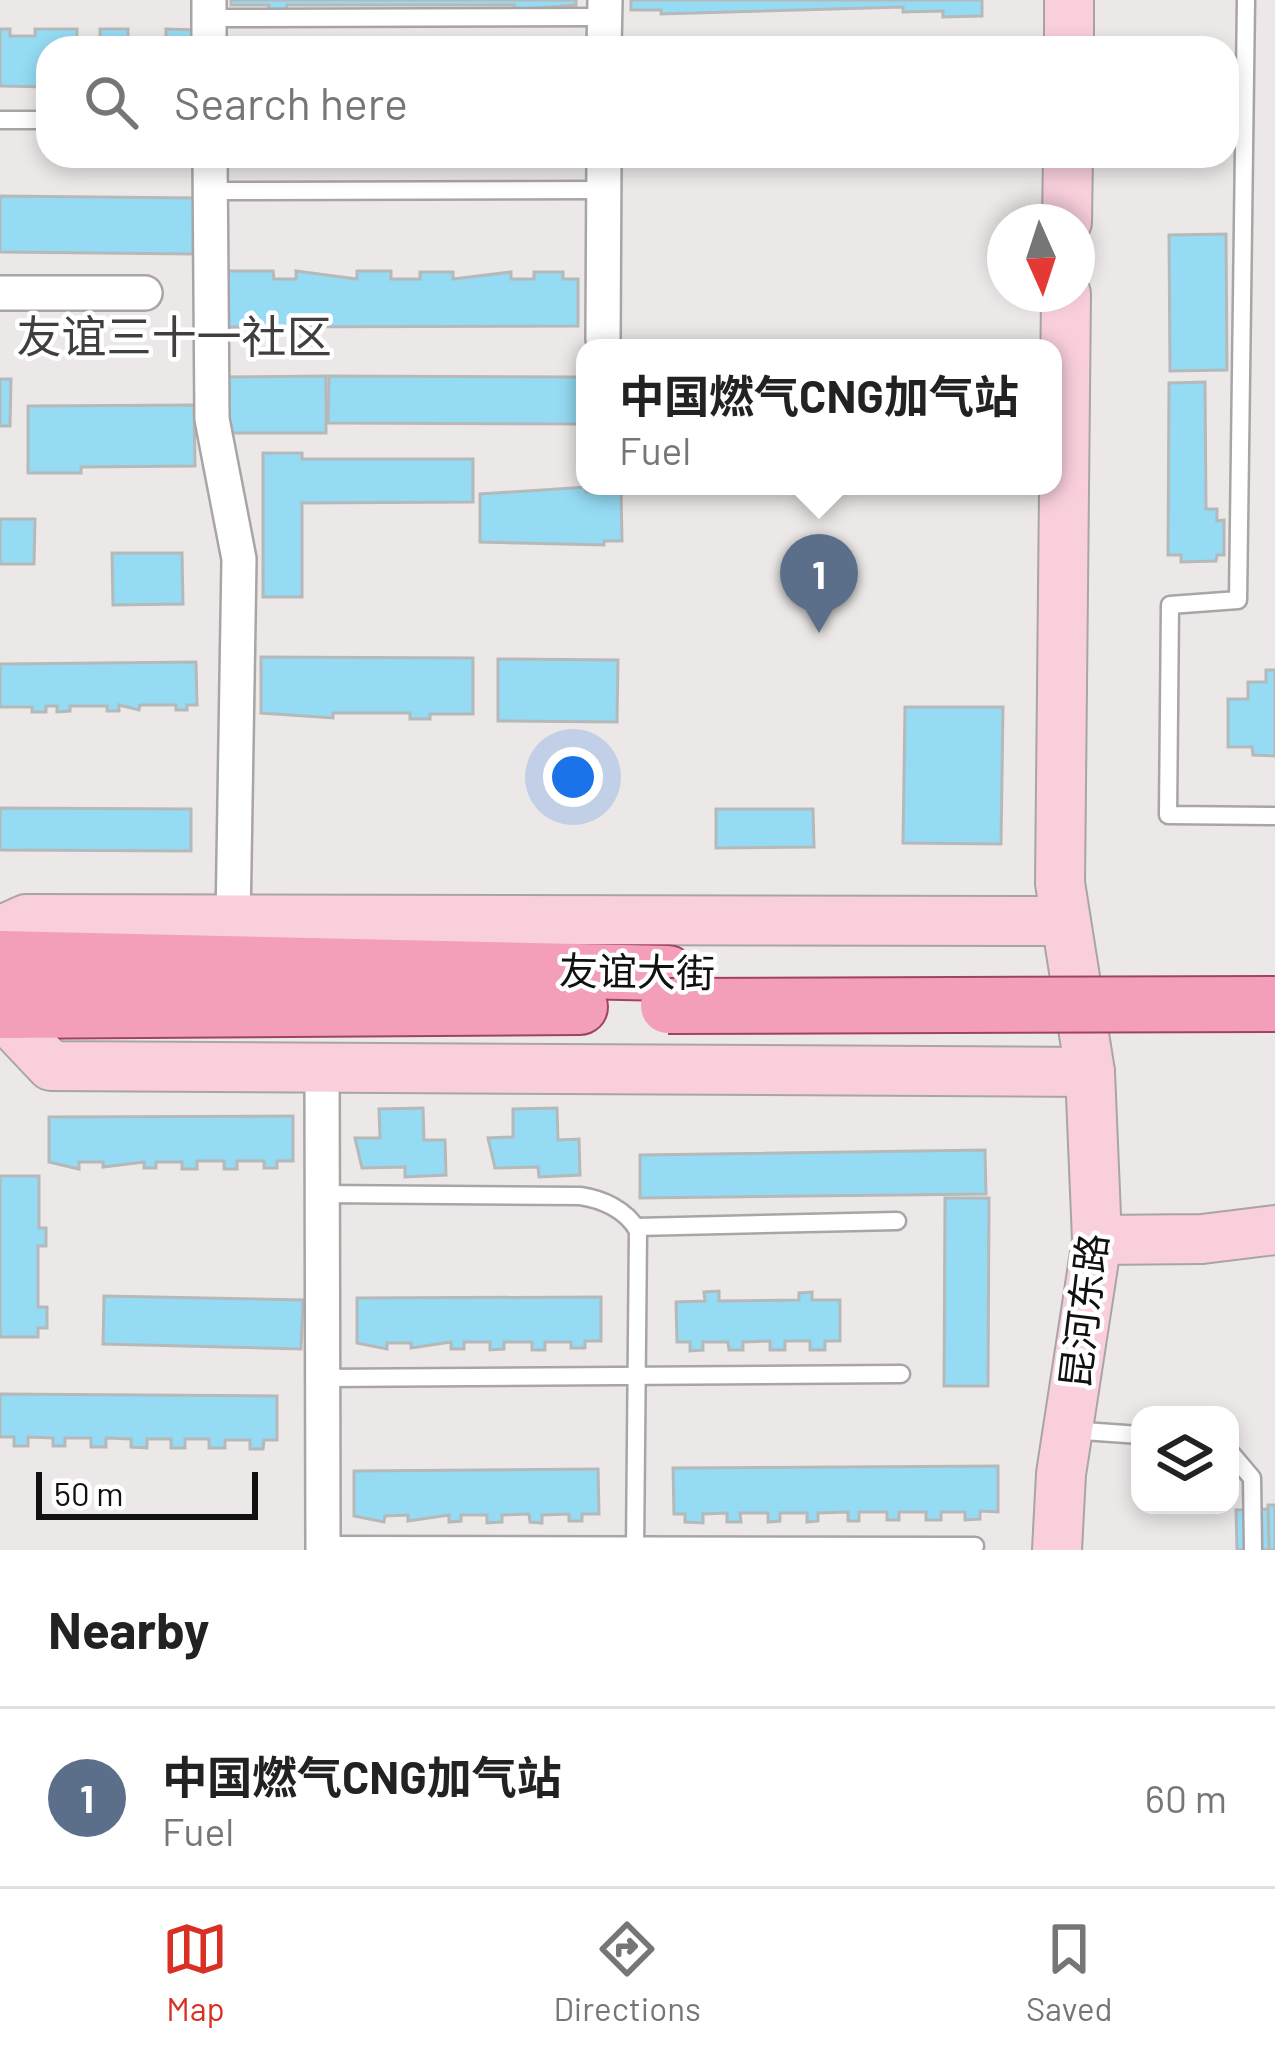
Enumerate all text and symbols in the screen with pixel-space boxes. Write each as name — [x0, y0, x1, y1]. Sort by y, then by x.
search box — [36, 36, 1239, 168]
icon: search — [78, 69, 144, 135]
text: Search here — [174, 75, 408, 129]
north arrow — [987, 204, 1095, 312]
district label: 友谊三十一社区 — [16, 308, 332, 362]
popup — [576, 339, 1062, 495]
text: 中国燃气CNG加气站 — [619, 368, 1019, 422]
text: Fuel — [619, 426, 691, 473]
pin: 1 — [780, 534, 858, 633]
your location — [543, 747, 603, 807]
street label: 友谊大街 — [559, 946, 715, 995]
street label: 昆河东路 — [1050, 1231, 1115, 1391]
map controls — [1131, 1406, 1239, 1514]
button: layers — [1131, 1406, 1239, 1514]
scale bar — [36, 1466, 258, 1519]
text: 50 m — [54, 1473, 124, 1513]
text: Nearby — [48, 1598, 209, 1659]
text: 中国燃气CNG加气站 — [162, 1749, 562, 1803]
text: 1 — [80, 1774, 94, 1821]
text: 60 m — [1145, 1774, 1227, 1821]
text: Fuel — [162, 1807, 234, 1854]
tab: Map — [162, 1916, 228, 2028]
tab: Directions — [553, 1916, 701, 2028]
tab: Saved — [1026, 1916, 1113, 2028]

